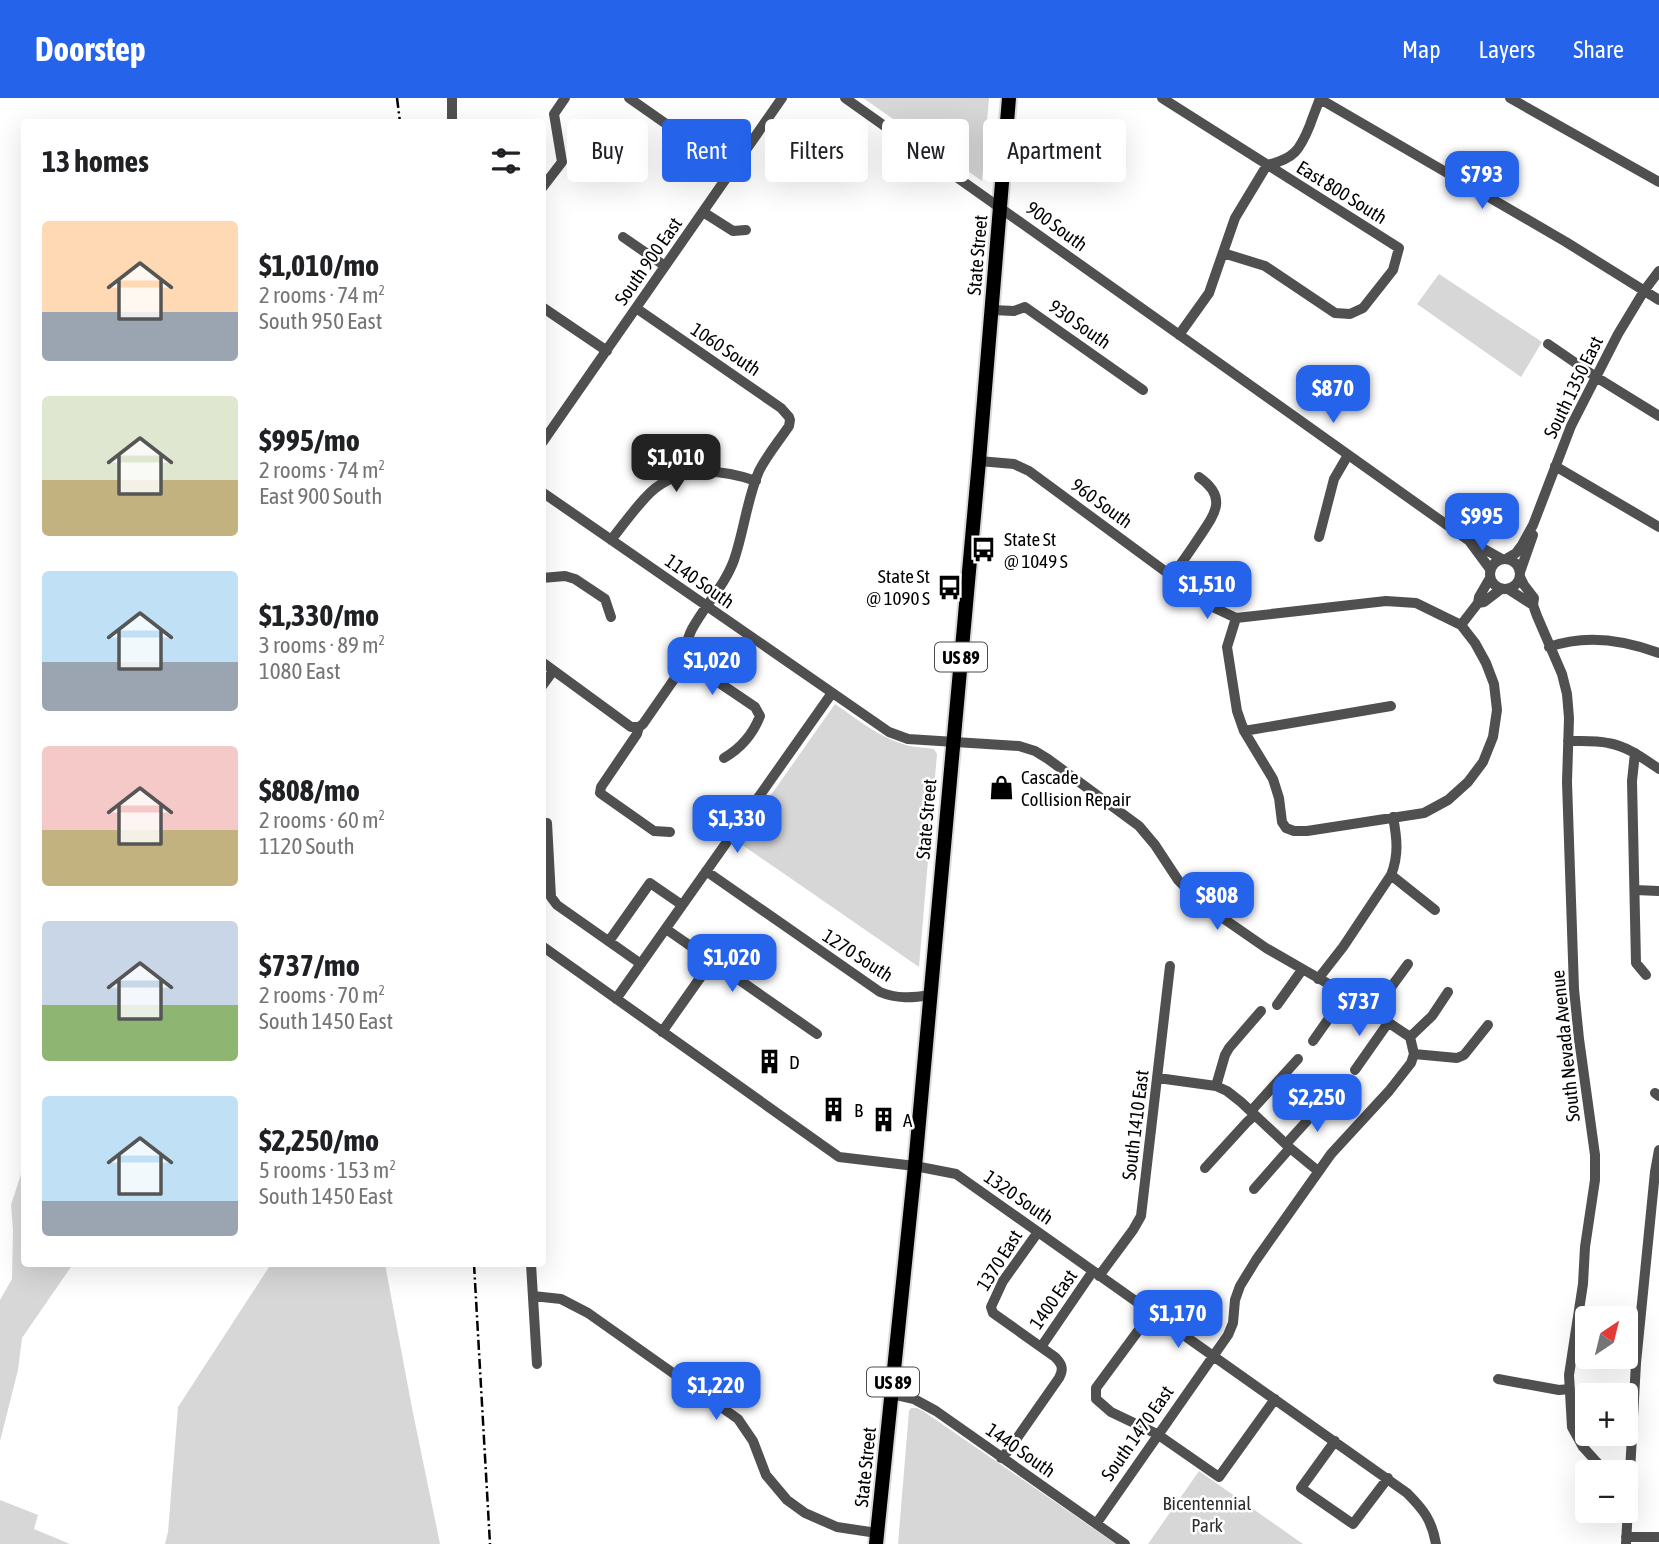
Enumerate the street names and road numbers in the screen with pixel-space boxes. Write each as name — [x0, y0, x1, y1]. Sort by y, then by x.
street label: East 800 South — [1293, 156, 1391, 228]
street label: 900 South — [1022, 196, 1092, 256]
street label: South 900 East — [610, 213, 686, 309]
street label: State Street — [963, 214, 991, 296]
street label: 930 South — [1045, 295, 1115, 353]
street label: 1060 South — [687, 318, 765, 380]
street label: South 1350 East — [1539, 332, 1607, 442]
street label: 960 South — [1067, 473, 1137, 533]
street label: 1140 South — [661, 549, 739, 613]
road number: US 89 — [935, 642, 987, 672]
street label: State Street — [912, 778, 940, 860]
street label: 1270 South — [819, 924, 897, 986]
street label: South Nevada Avenue — [1546, 969, 1584, 1123]
street label: South 1410 East — [1117, 1069, 1153, 1181]
street label: 1320 South — [980, 1165, 1058, 1229]
street label: 1370 East — [972, 1226, 1026, 1294]
street label: 1400 East — [1025, 1265, 1081, 1333]
road number: US 89 — [867, 1367, 919, 1396]
street label: South 1470 East — [1096, 1381, 1178, 1485]
street label: 1440 South — [982, 1418, 1060, 1482]
street label: State Street — [850, 1426, 880, 1508]

